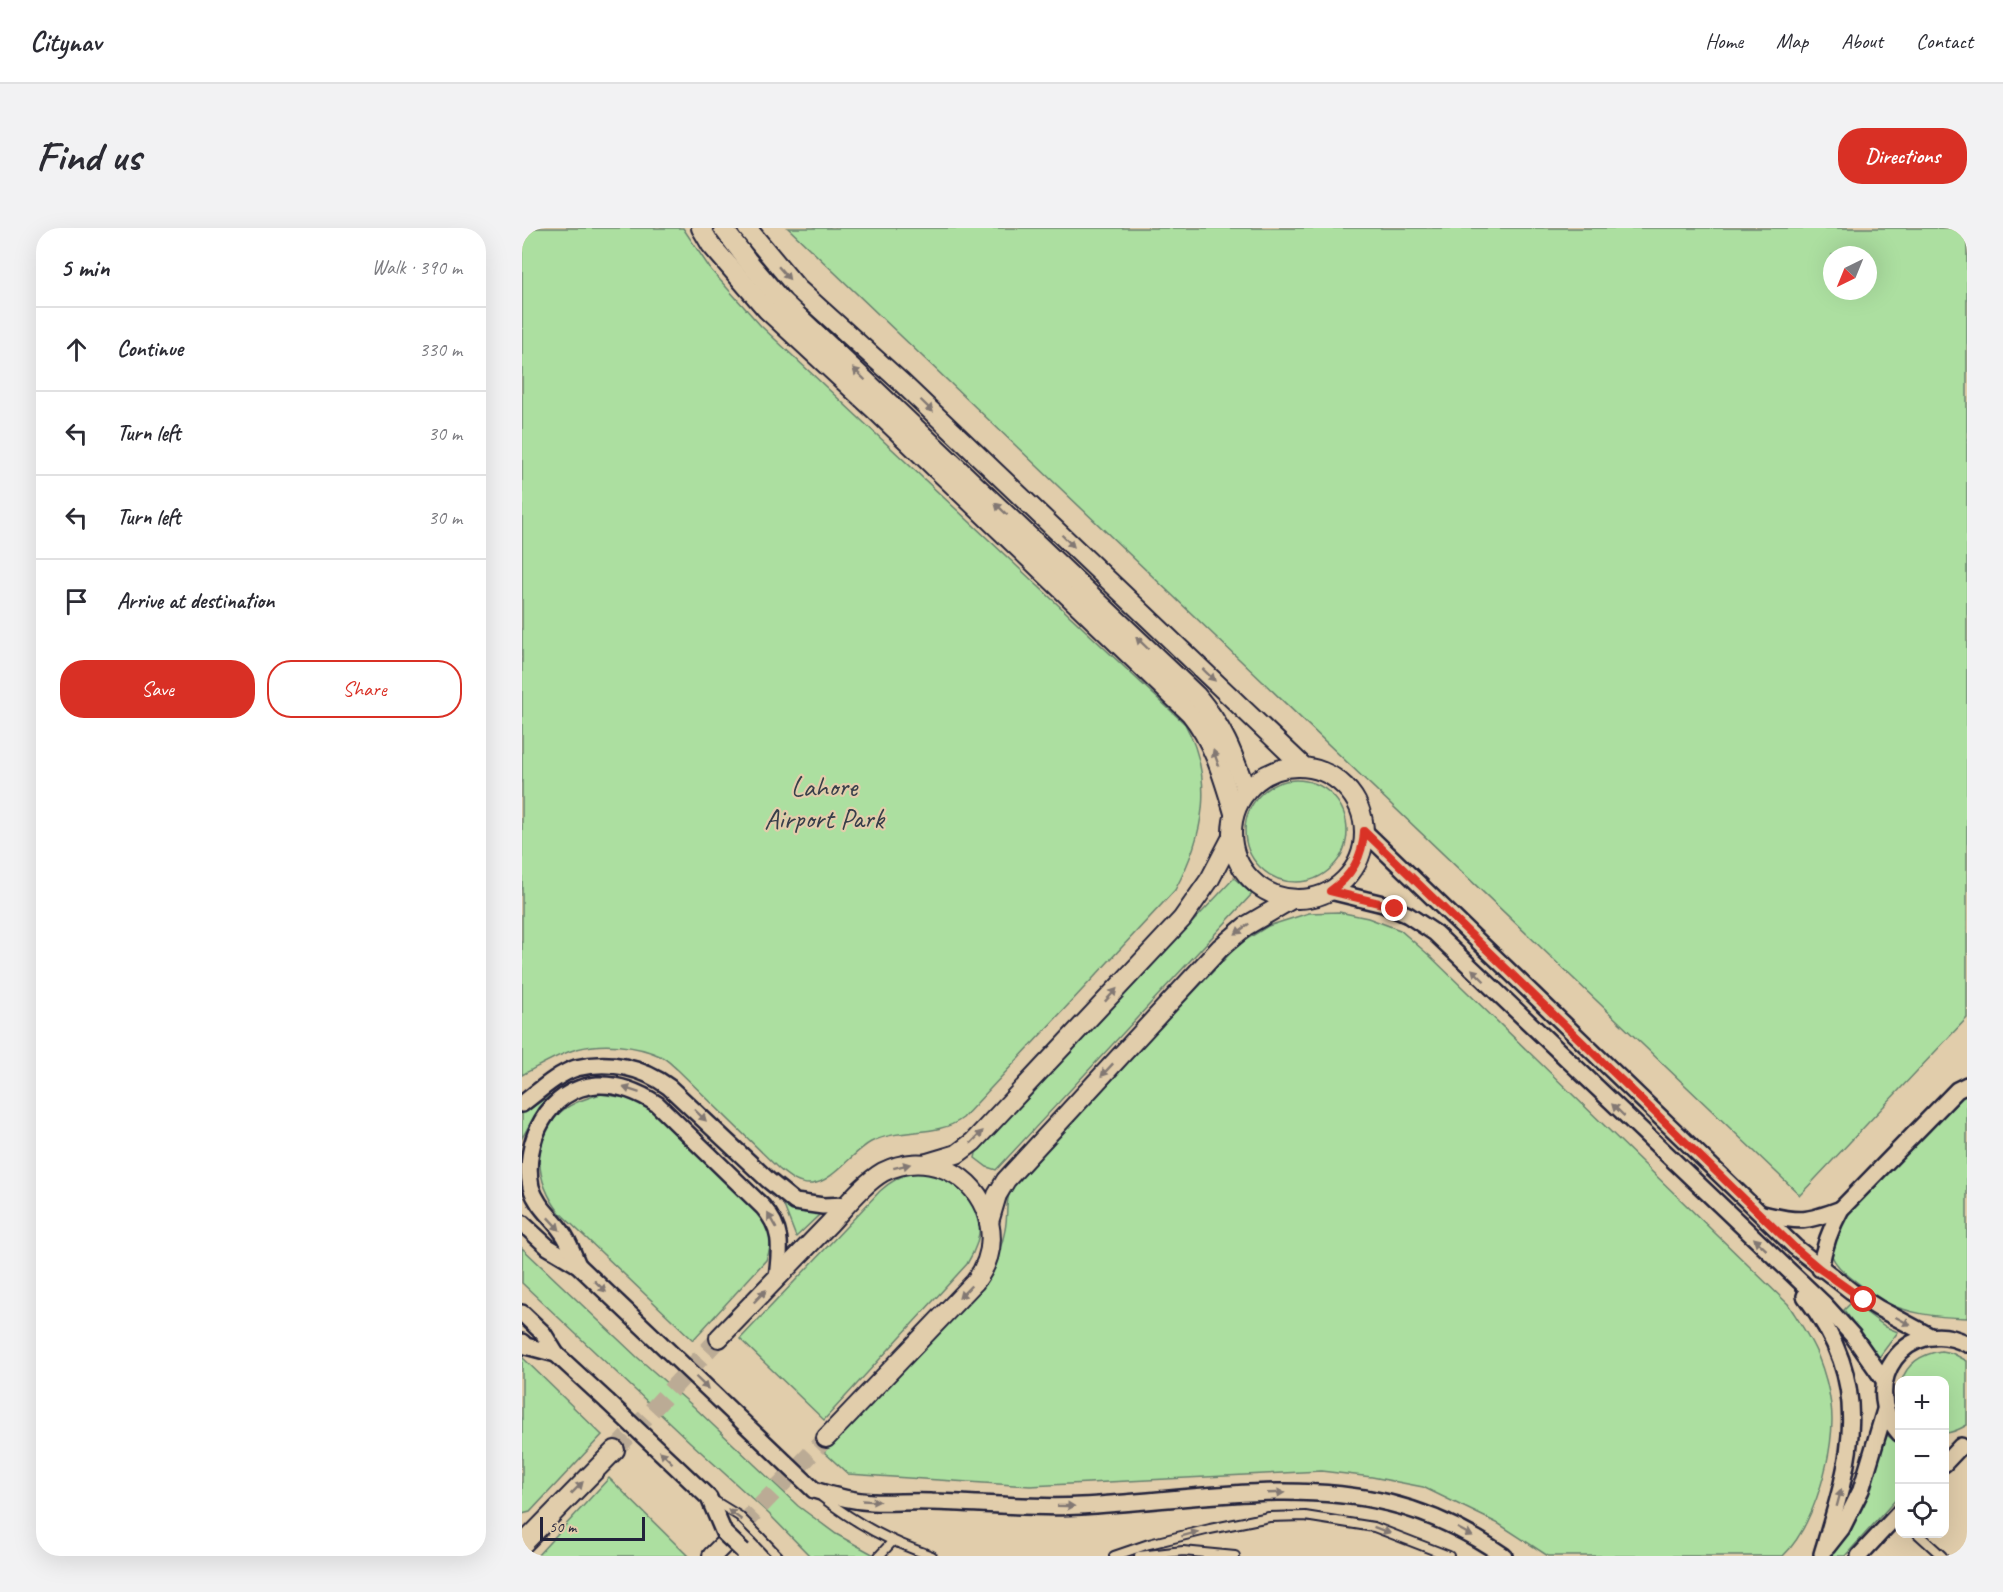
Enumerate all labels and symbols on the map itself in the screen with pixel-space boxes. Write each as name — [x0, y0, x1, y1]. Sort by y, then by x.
north arrow — [1823, 246, 1877, 300]
one-way arrow — [778, 265, 791, 281]
one-way arrow — [853, 368, 867, 382]
one-way arrow — [919, 399, 934, 413]
one-way arrow — [994, 502, 1008, 516]
one-way arrow — [1060, 533, 1074, 547]
one-way arrow — [1135, 637, 1150, 650]
one-way arrow — [1201, 668, 1215, 682]
one-way arrow — [1211, 749, 1221, 767]
park label: Lahore Airport Park — [764, 769, 886, 836]
route end — [1381, 895, 1407, 921]
one-way arrow — [1235, 923, 1250, 935]
one-way arrow — [1470, 968, 1485, 982]
one-way arrow — [1104, 987, 1118, 1002]
one-way arrow — [1101, 1063, 1115, 1077]
one-way arrow — [622, 1085, 640, 1095]
one-way arrow — [1611, 1103, 1626, 1117]
one-way arrow — [692, 1108, 706, 1122]
one-way arrow — [970, 1130, 984, 1144]
one-way arrow — [893, 1160, 911, 1170]
one-way arrow — [767, 1213, 778, 1229]
one-way arrow — [547, 1216, 561, 1231]
one-way arrow — [1753, 1237, 1768, 1251]
one-way arrow — [592, 1279, 607, 1293]
one-way arrow — [958, 1285, 972, 1299]
route start — [1850, 1286, 1876, 1312]
one-way arrow — [752, 1289, 766, 1303]
one-way arrow — [1894, 1316, 1911, 1326]
one-way arrow — [695, 1376, 709, 1390]
one-way arrow — [659, 1450, 674, 1464]
one-way arrow — [570, 1482, 584, 1496]
one-way arrow — [1267, 1488, 1286, 1497]
one-way arrow — [1835, 1489, 1844, 1507]
one-way arrow — [861, 1497, 880, 1506]
one-way arrow — [1056, 1501, 1075, 1511]
one-way arrow — [728, 1509, 744, 1521]
scale bar — [540, 1514, 645, 1542]
one-way arrow — [1373, 1526, 1391, 1536]
one-way arrow — [1457, 1527, 1474, 1537]
one-way arrow — [1181, 1528, 1199, 1538]

